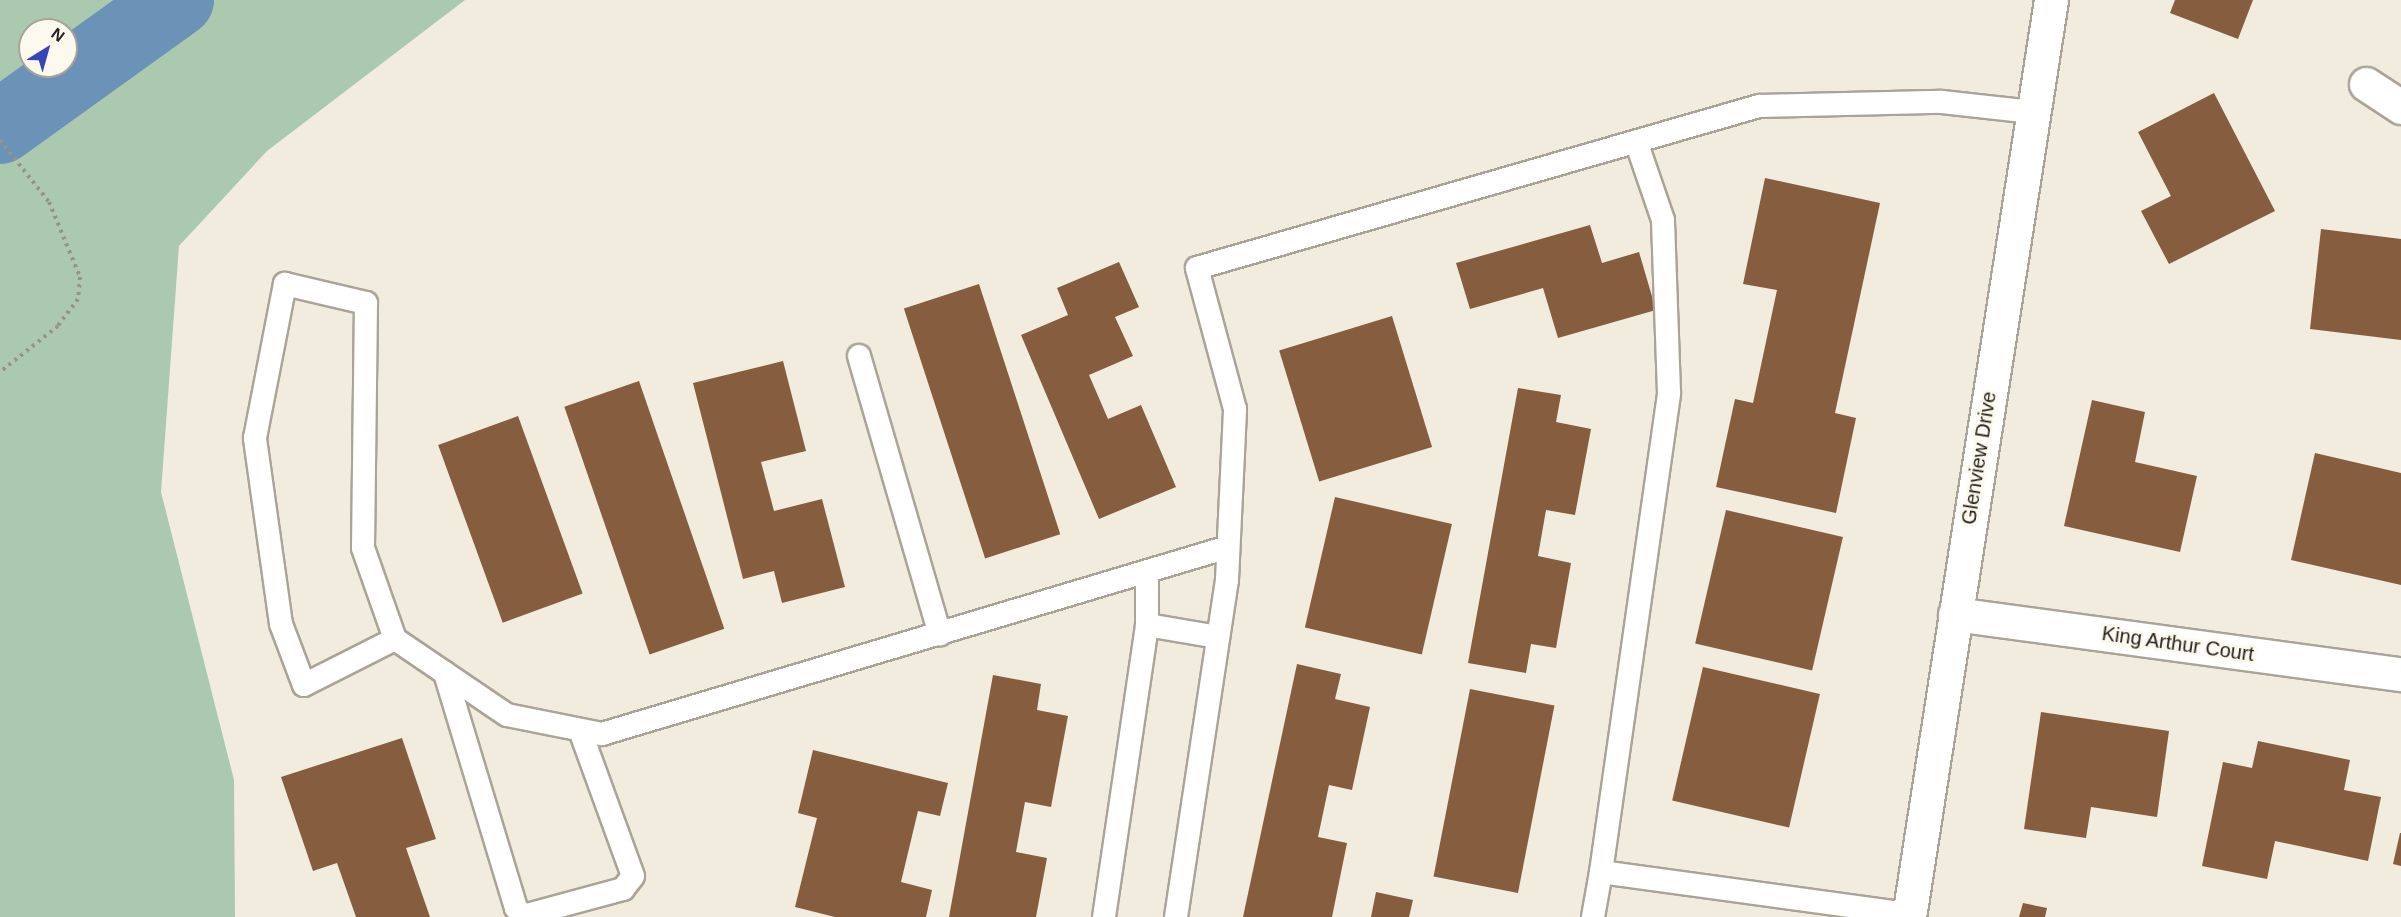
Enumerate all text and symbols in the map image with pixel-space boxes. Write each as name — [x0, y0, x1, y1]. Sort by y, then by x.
north arrow — [18, 18, 78, 78]
text: N — [48, 25, 68, 45]
street label: Glenview Drive — [1957, 390, 2001, 526]
street label: King Arthur Court — [2100, 621, 2256, 667]

